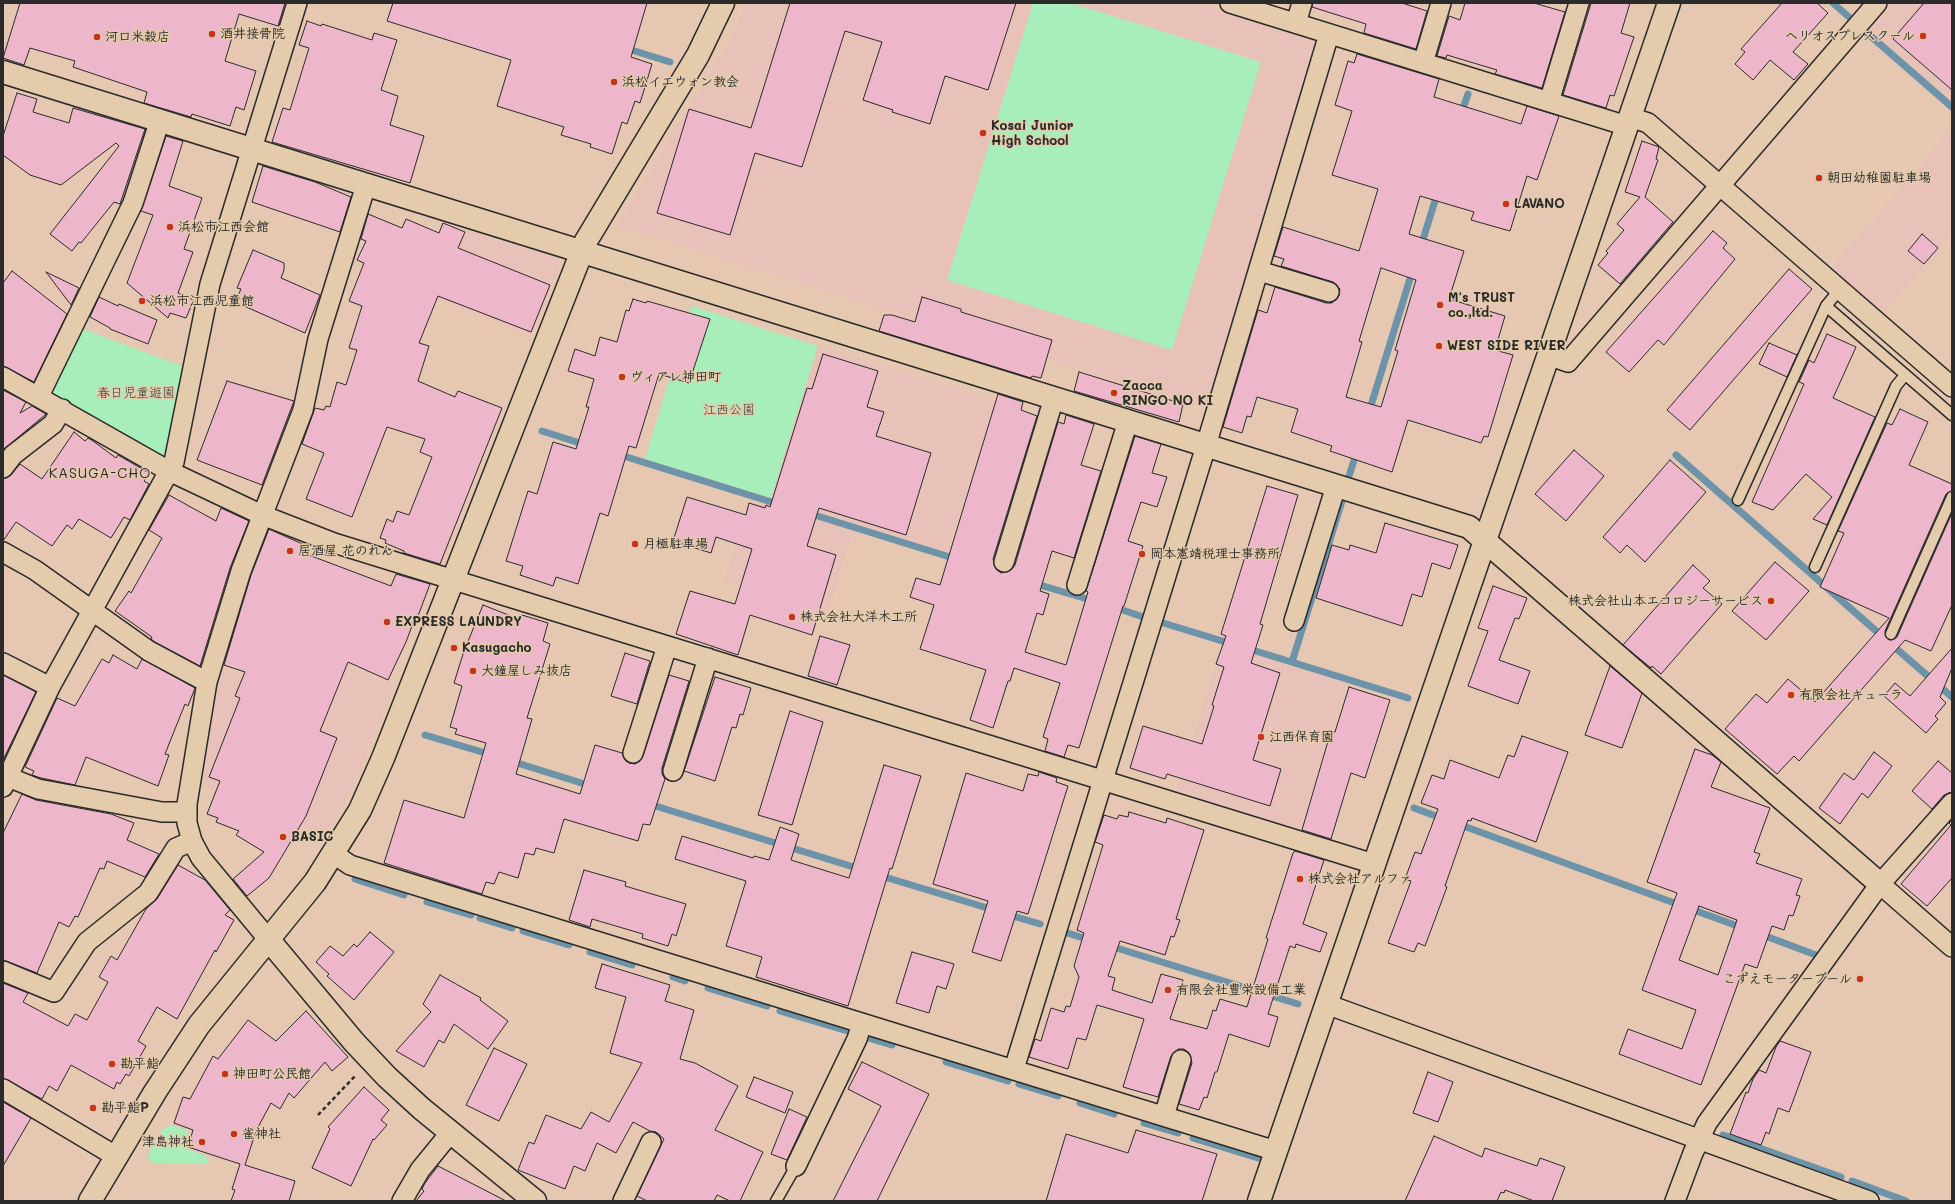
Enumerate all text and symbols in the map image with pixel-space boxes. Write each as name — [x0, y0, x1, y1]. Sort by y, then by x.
place label: 酒井接骨院 — [220, 26, 285, 42]
place label: ヘリオスプレスクール — [1785, 28, 1915, 44]
place label: 河口米穀店 — [105, 29, 170, 45]
marker: 酒井接骨院 — [207, 29, 217, 39]
marker: ヘリオスプレスクール — [1918, 31, 1928, 41]
marker: 河口米穀店 — [92, 32, 102, 42]
place label: 浜松イエウォン教会 — [622, 74, 739, 90]
marker: 浜松イエウォン教会 — [609, 77, 619, 87]
place label: Kosai Junior High School — [991, 118, 1074, 149]
marker: Kosai Junior High School — [978, 128, 988, 138]
place label: 朝田幼稚園駐車場 — [1827, 170, 1931, 186]
marker: 朝田幼稚園駐車場 — [1814, 173, 1824, 183]
place label: LAVANO — [1514, 196, 1565, 212]
marker: LAVANO — [1501, 199, 1511, 209]
place label: 浜松市江西会館 — [178, 219, 269, 235]
marker: 浜松市江西会館 — [165, 222, 175, 232]
place label: M's TRUST co.,ltd. — [1448, 290, 1515, 321]
place label: 浜松市江西児童館 — [150, 293, 254, 309]
marker: 浜松市江西児童館 — [137, 296, 147, 306]
marker: M's TRUST co.,ltd. — [1435, 300, 1445, 310]
place label: WEST SIDE RIVER — [1447, 338, 1566, 354]
marker: WEST SIDE RIVER — [1434, 341, 1444, 351]
place label: ヴィアレ神田町 — [630, 369, 721, 385]
marker: ヴィアレ神田町 — [617, 372, 627, 382]
place label: Zacca RINGO NO KI — [1122, 378, 1213, 409]
park label: 春日児童遊園 — [97, 385, 175, 401]
marker: Zacca RINGO NO KI — [1109, 388, 1119, 398]
park label: 江西公園 — [703, 402, 755, 418]
district label: KASUGA-CHO — [49, 466, 151, 482]
place label: 月極駐車場 — [643, 536, 708, 552]
marker: 月極駐車場 — [630, 539, 640, 549]
place label: 居酒屋 花のれん — [298, 543, 394, 559]
marker: 居酒屋 花のれん — [285, 546, 295, 556]
place label: 岡本憲靖税理士事務所 — [1150, 546, 1280, 562]
marker: 岡本憲靖税理士事務所 — [1137, 549, 1147, 559]
place label: 株式会社山本エコロジーサービス — [1568, 593, 1763, 609]
marker: 株式会社山本エコロジーサービス — [1766, 596, 1776, 606]
place label: 株式会社大洋木工所 — [800, 609, 917, 625]
marker: 株式会社大洋木工所 — [787, 612, 797, 622]
place label: EXPRESS LAUNDRY — [395, 614, 522, 630]
marker: EXPRESS LAUNDRY — [382, 617, 392, 627]
place label: Kasugacho — [462, 640, 531, 656]
marker: Kasugacho — [449, 643, 459, 653]
place label: 大鐘屋しみ抜店 — [481, 663, 572, 679]
marker: 大鐘屋しみ抜店 — [468, 666, 478, 676]
place label: 有限会社キューラ — [1799, 687, 1903, 703]
marker: 有限会社キューラ — [1786, 690, 1796, 700]
place label: 江西保育園 — [1269, 729, 1334, 745]
marker: 江西保育園 — [1256, 732, 1266, 742]
place label: BASIC — [291, 829, 333, 845]
marker: BASIC — [278, 832, 288, 842]
place label: 株式会社アルファ — [1308, 871, 1412, 887]
marker: 株式会社アルファ — [1295, 874, 1305, 884]
place label: こずえモータープール — [1723, 971, 1852, 987]
marker: こずえモータープール — [1855, 974, 1865, 984]
place label: 有限会社豊栄設備工業 — [1176, 982, 1306, 998]
marker: 有限会社豊栄設備工業 — [1163, 985, 1173, 995]
place label: 勘平鮨 — [120, 1056, 159, 1072]
marker: 勘平鮨 — [107, 1059, 117, 1069]
place label: 神田町公民館 — [233, 1066, 311, 1082]
marker: 神田町公民館 — [220, 1069, 230, 1079]
place label: 勘平鮨P — [101, 1100, 149, 1116]
marker: 勘平鮨P — [88, 1103, 98, 1113]
place label: 雀神社 — [242, 1126, 281, 1142]
marker: 雀神社 — [229, 1129, 239, 1139]
place label: 津島神社 — [142, 1134, 194, 1150]
marker: 津島神社 — [197, 1137, 207, 1147]

